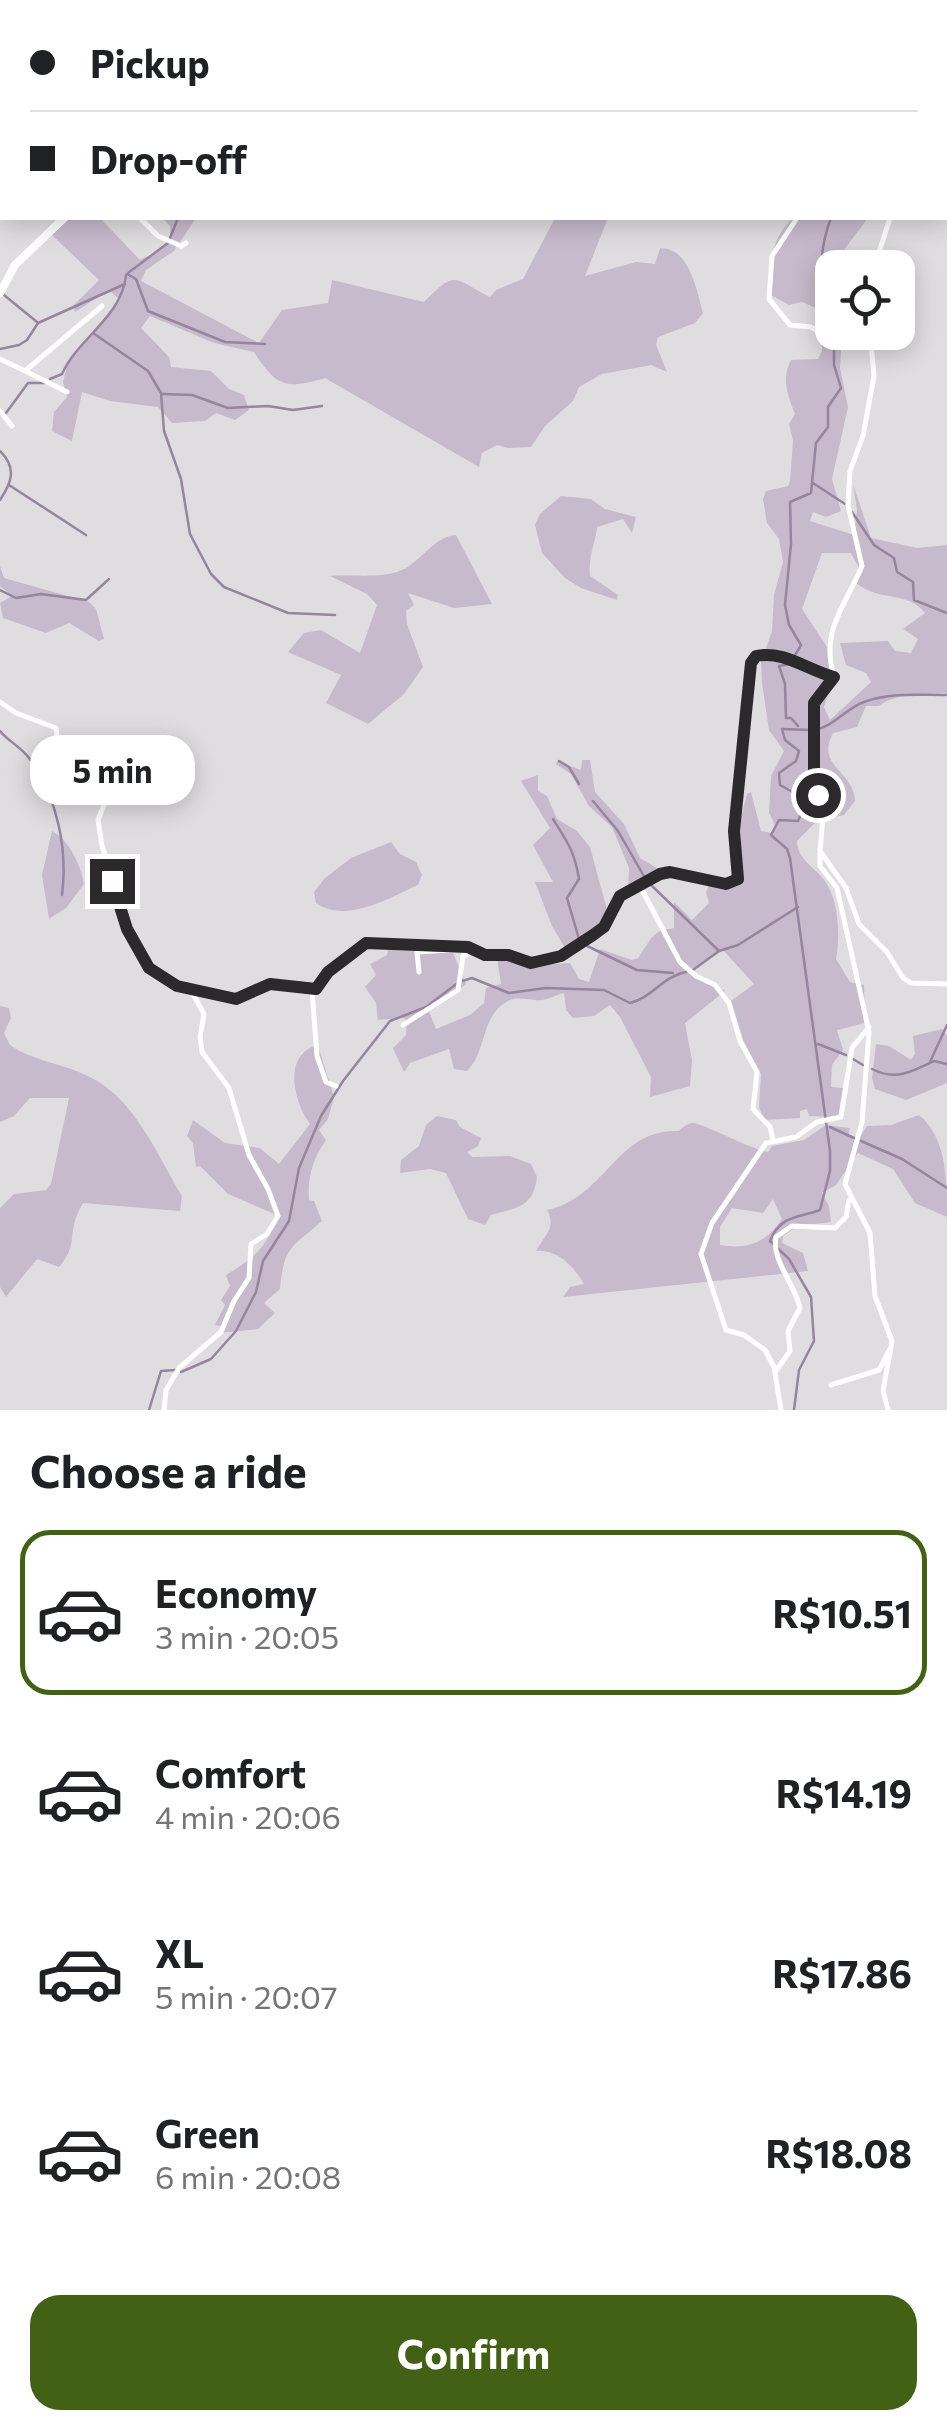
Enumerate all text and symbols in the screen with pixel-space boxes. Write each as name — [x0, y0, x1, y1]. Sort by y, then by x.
text: Pickup — [90, 39, 210, 86]
text: Drop-off — [90, 135, 247, 182]
map controls — [815, 250, 915, 350]
button: locate — [815, 250, 915, 350]
callout: 5 min — [29, 736, 194, 806]
text: 5 min — [72, 750, 153, 790]
route start — [796, 773, 841, 818]
route end — [90, 859, 135, 904]
text: Choose a ride — [30, 1442, 307, 1497]
icon: car — [35, 1568, 125, 1658]
text: Economy — [155, 1569, 317, 1616]
text: R$10.51 — [773, 1589, 912, 1636]
text: 3 min · 20:05 — [155, 1616, 339, 1656]
icon: car — [35, 1748, 125, 1838]
text: Comfort — [155, 1749, 306, 1796]
text: R$14.19 — [776, 1769, 912, 1816]
text: 4 min · 20:06 — [155, 1796, 341, 1836]
icon: car — [35, 1928, 125, 2018]
text: XL — [155, 1929, 204, 1976]
text: R$17.86 — [772, 1949, 912, 1996]
text: 5 min · 20:07 — [155, 1976, 338, 2016]
icon: car — [35, 2108, 125, 2198]
text: Green — [155, 2109, 260, 2156]
text: R$18.08 — [765, 2129, 912, 2176]
text: 6 min · 20:08 — [155, 2156, 341, 2196]
button: Confirm — [30, 2295, 917, 2410]

